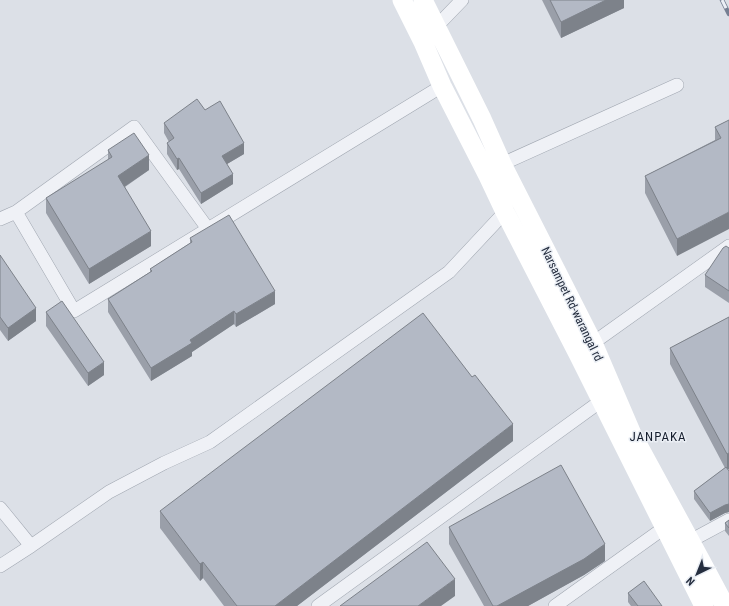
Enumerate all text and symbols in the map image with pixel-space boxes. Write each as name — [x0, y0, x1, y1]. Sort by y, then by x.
street label: Narsampet Rd-warangal rd — [538, 245, 606, 363]
district label: JANPAKA — [629, 429, 687, 444]
north arrow — [677, 554, 717, 594]
text: N — [683, 574, 697, 588]

